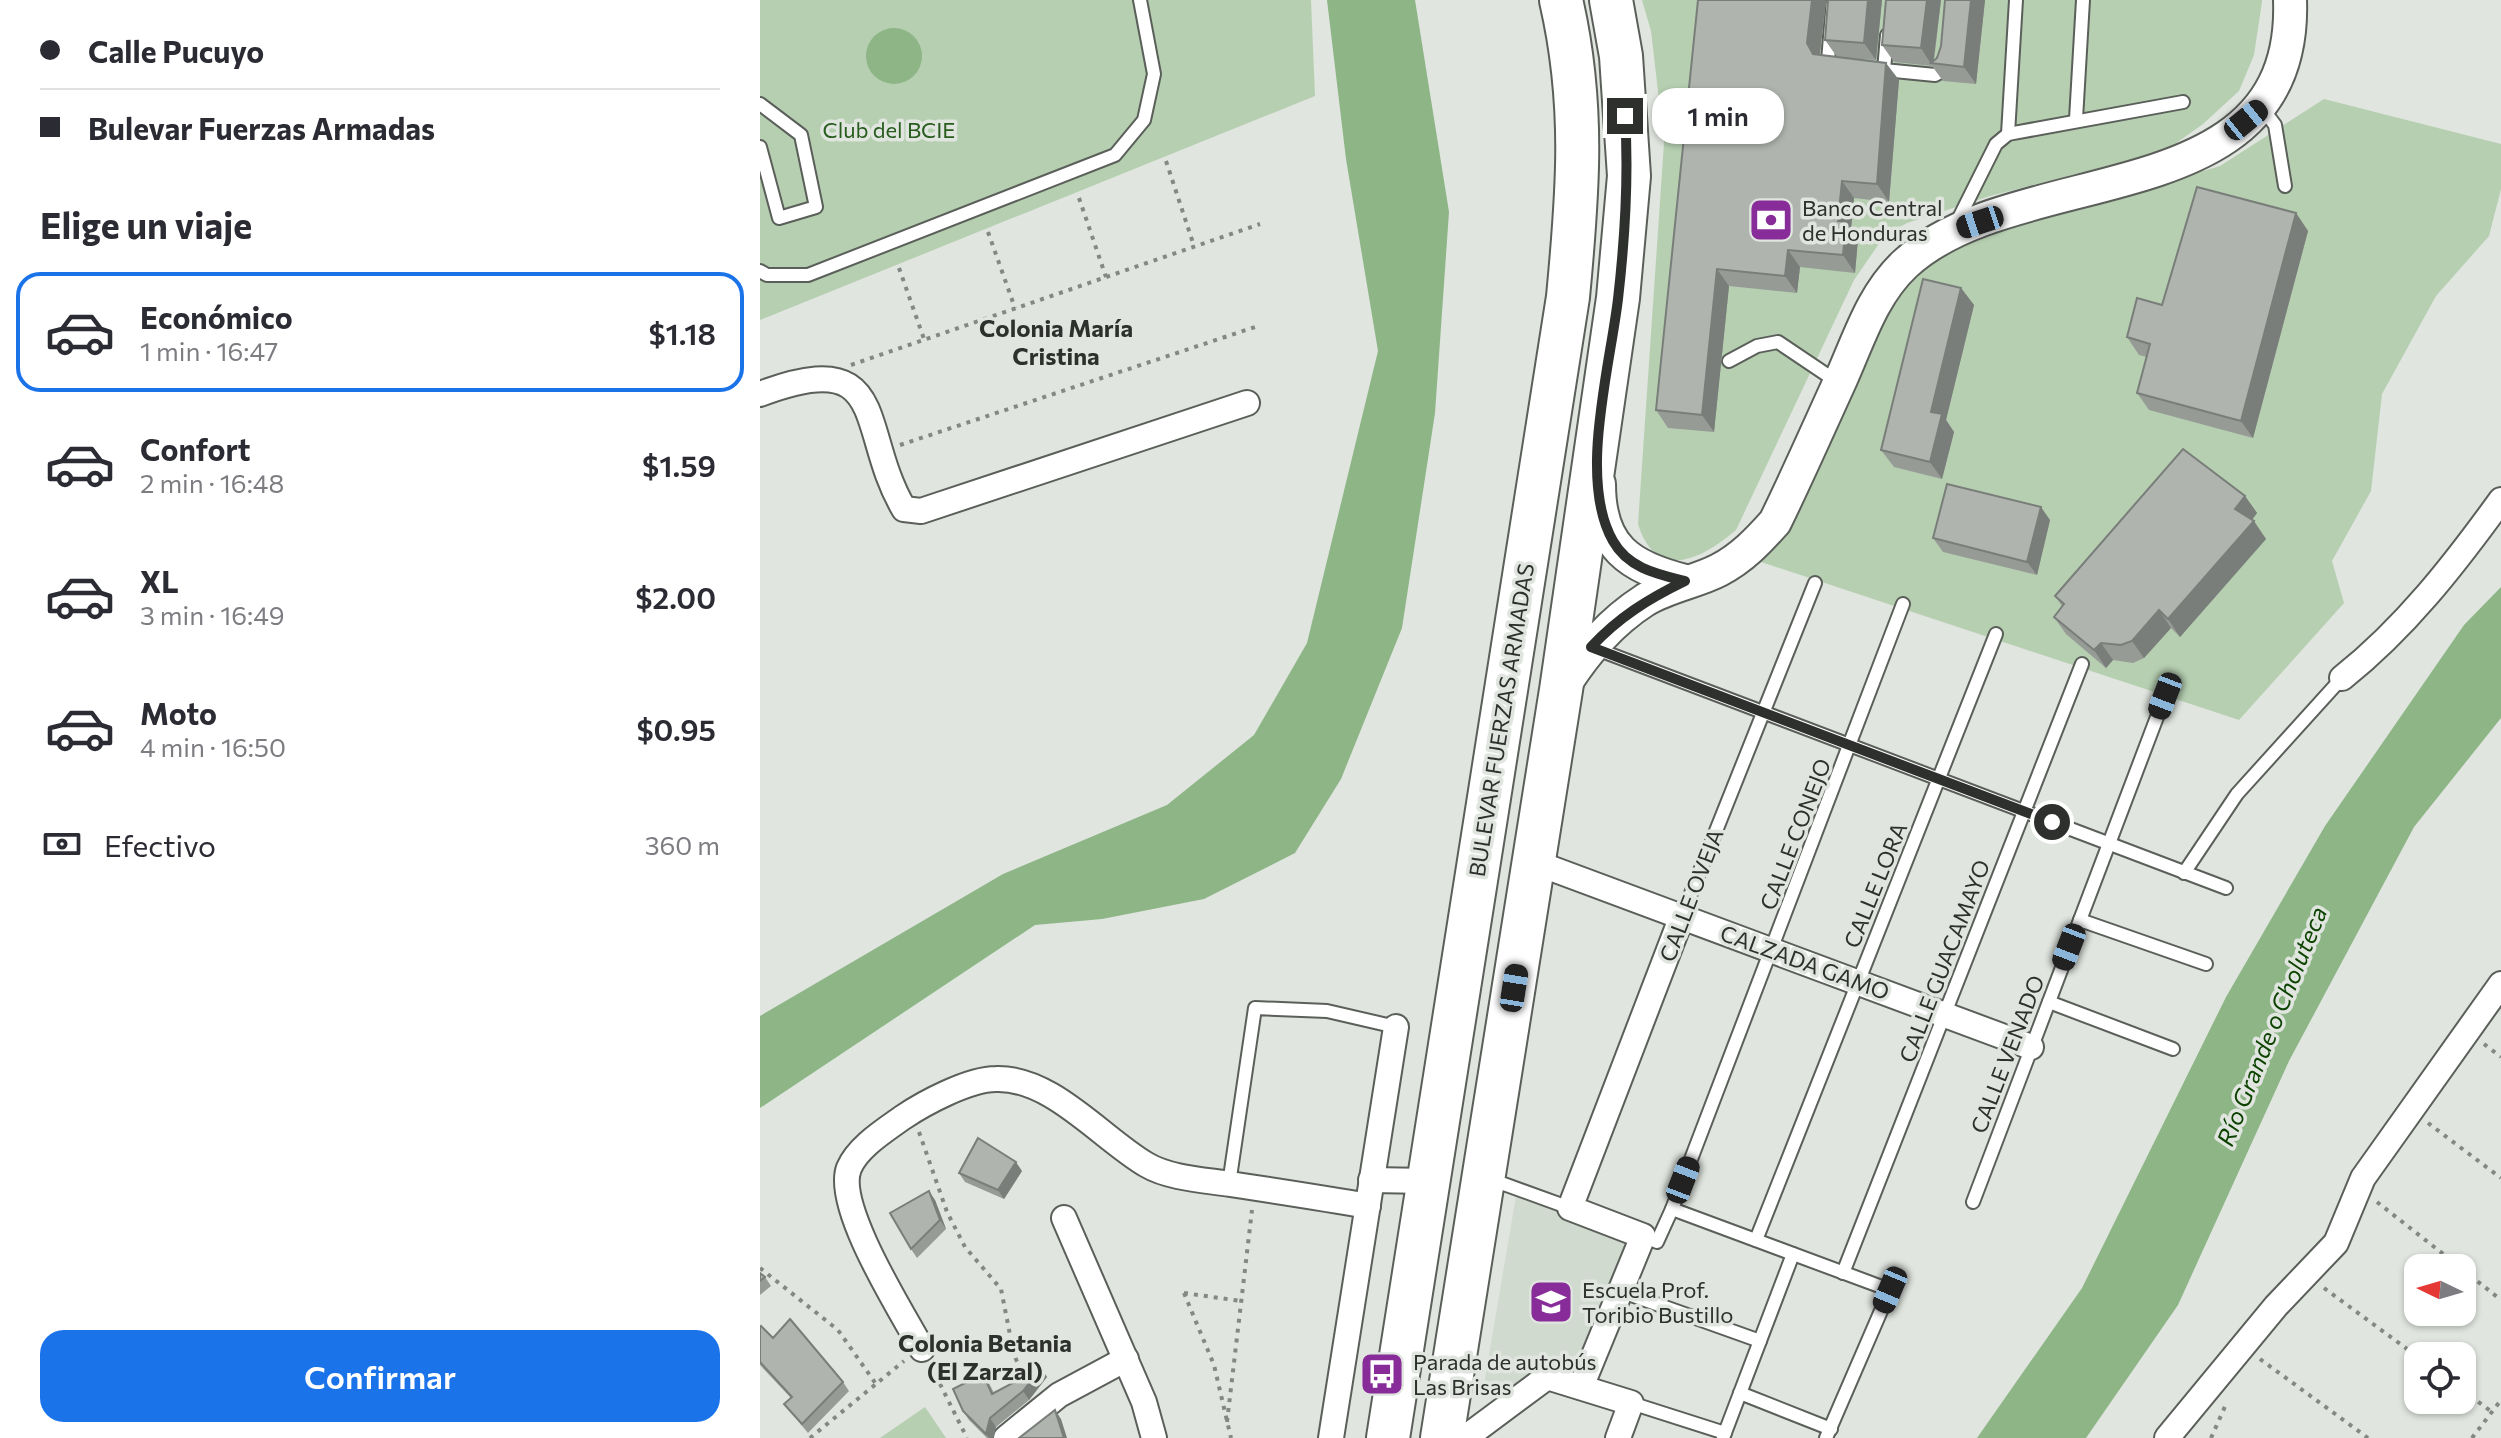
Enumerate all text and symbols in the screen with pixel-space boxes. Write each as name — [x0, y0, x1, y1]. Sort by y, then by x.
text: Calle Pucuyo — [88, 32, 264, 69]
callout: 1 min — [1653, 88, 1785, 144]
car — [2220, 96, 2272, 144]
route end — [1607, 98, 1643, 134]
text: 1 min — [1687, 100, 1749, 131]
text: Bulevar Fuerzas Armadas — [88, 109, 435, 146]
park label: Club del BCIE — [823, 116, 955, 143]
place label: Banco Central de Honduras — [1802, 194, 1943, 246]
bank icon: Banco Central de Honduras — [1747, 196, 1795, 244]
text: Elige un viaje — [40, 202, 252, 246]
car — [1953, 203, 2007, 241]
icon: car — [44, 296, 116, 368]
text: Económico — [140, 298, 293, 335]
district label: Colonia María Cristina — [979, 313, 1133, 370]
text: $1.18 — [648, 314, 716, 351]
text: 1 min · 16:47 — [140, 335, 278, 366]
icon: car — [44, 428, 116, 500]
text: Confort — [140, 430, 251, 467]
text: $1.59 — [642, 446, 716, 483]
text: 2 min · 16:48 — [140, 467, 284, 498]
icon: car — [44, 560, 116, 632]
street label: BULEVAR FUERZAS ARMADAS — [1463, 561, 1539, 879]
text: XL — [140, 562, 179, 599]
text: $2.00 — [635, 578, 716, 615]
text: 3 min · 16:49 — [140, 599, 285, 630]
car — [2145, 669, 2185, 723]
icon: car — [44, 692, 116, 764]
text: Moto — [140, 694, 217, 731]
text: $0.95 — [637, 710, 716, 747]
text: 4 min · 16:50 — [140, 731, 286, 762]
street label: CALLE CONEJO — [1754, 755, 1836, 913]
route start — [2034, 804, 2070, 840]
street label: CALLE LORA — [1838, 818, 1912, 952]
icon: cash — [40, 822, 84, 866]
street label: CALLE OVEJA — [1653, 825, 1729, 965]
text: Efectivo — [104, 826, 216, 863]
text: 360 m — [645, 829, 720, 860]
street label: CALLE GUACAMAYO — [1893, 856, 1995, 1066]
water label: Río Grande o Choluteca — [2210, 902, 2332, 1150]
street label: CALZADA GAMO — [1717, 919, 1893, 1005]
car — [2049, 920, 2089, 974]
car — [1498, 962, 1530, 1014]
street label: CALLE VENADO — [1965, 971, 2049, 1137]
car — [1663, 1153, 1703, 1207]
north arrow — [2404, 1254, 2476, 1326]
map controls — [2404, 1254, 2476, 1414]
car — [1870, 1263, 1910, 1317]
place label: Escuela Prof. Toribio Bustillo — [1582, 1276, 1733, 1328]
school or university icon: Escuela Prof. Toribio Bustillo — [1527, 1278, 1575, 1326]
district label: Colonia Betania (El Zarzal) — [898, 1328, 1072, 1385]
button: Confirmar — [40, 1330, 720, 1422]
button: locate — [2404, 1342, 2476, 1414]
place label: Parada de autobús Las Brisas — [1413, 1348, 1596, 1400]
bus stop icon: Parada de autobús Las Brisas — [1358, 1350, 1406, 1398]

